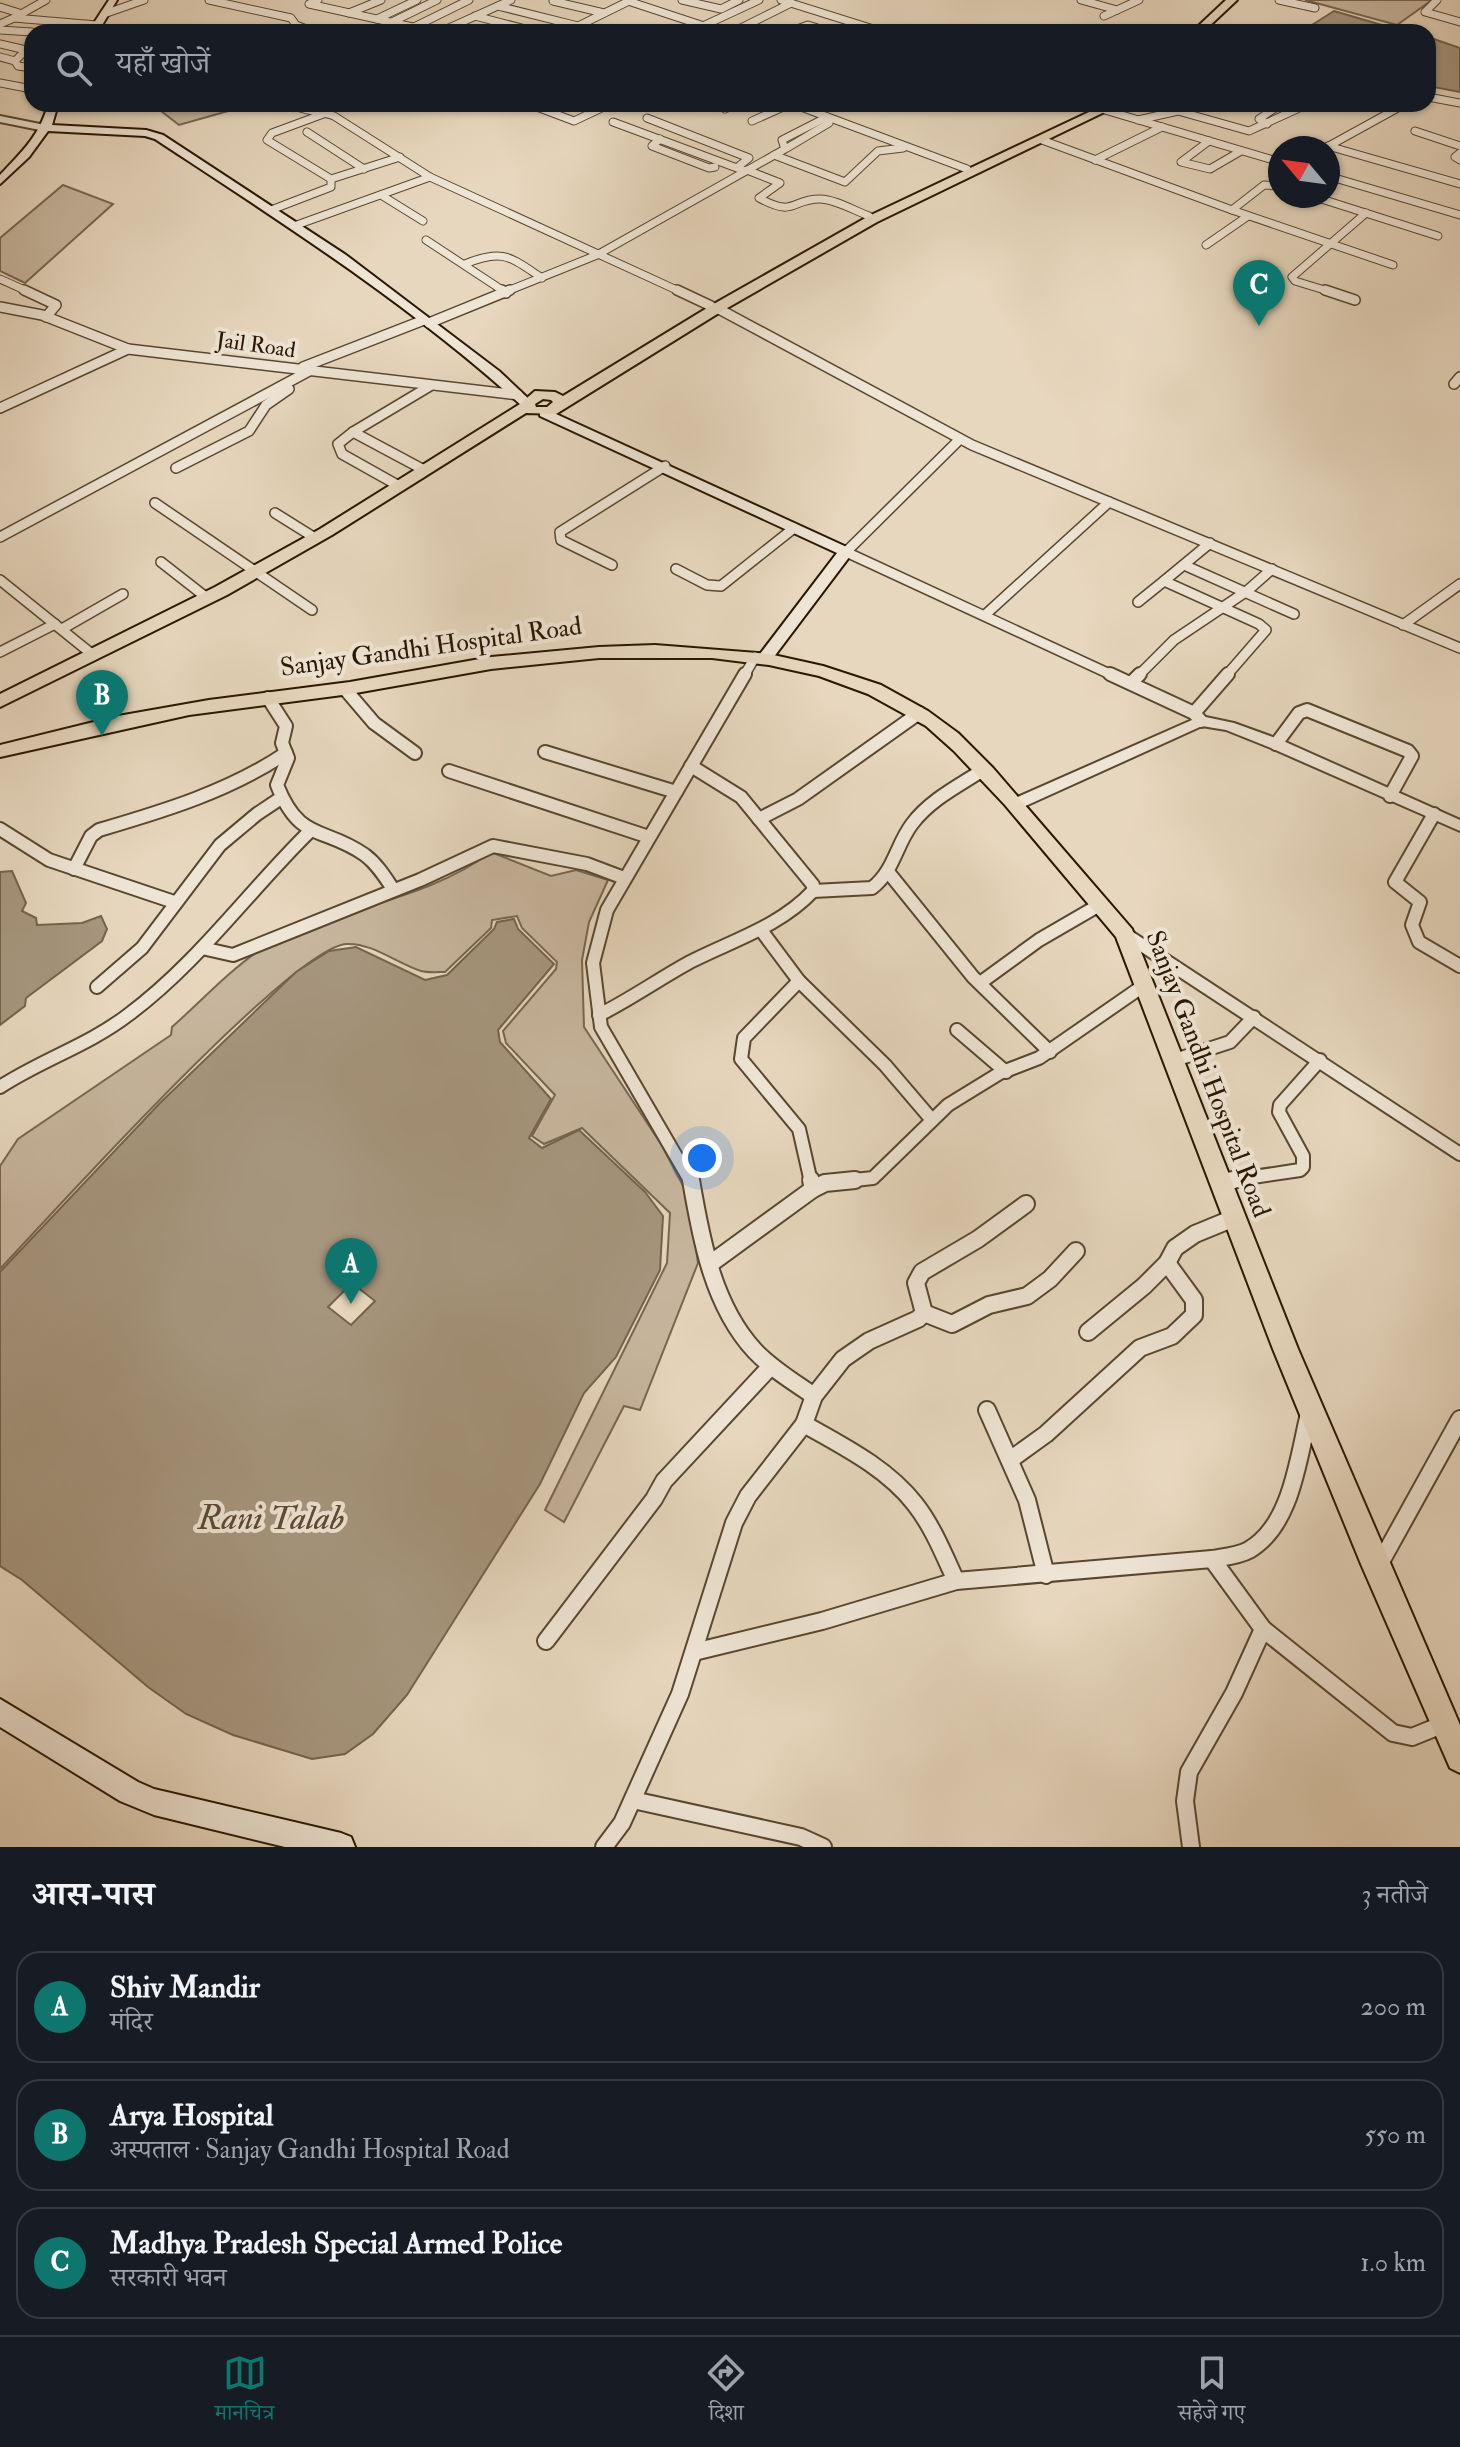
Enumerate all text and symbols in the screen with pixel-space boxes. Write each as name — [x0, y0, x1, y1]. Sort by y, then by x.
search box — [24, 24, 1436, 112]
text: यहाँ खोजें — [116, 45, 210, 82]
icon: search — [52, 46, 96, 90]
north arrow — [1268, 136, 1340, 208]
pin: C — [1233, 260, 1285, 326]
street label: Jail Road — [214, 325, 298, 364]
street label: Sanjay Gandhi Hospital Road — [278, 610, 584, 685]
pin: B — [76, 670, 128, 736]
street label: Sanjay Gandhi Hospital Road — [1138, 926, 1278, 1222]
your location — [682, 1138, 722, 1178]
pin: A — [325, 1238, 377, 1304]
water label: Rani Talab — [197, 1497, 344, 1540]
text: आस-पास — [32, 1873, 155, 1916]
text: 3 नतीजे — [1361, 1879, 1428, 1911]
text: Shiv Mandir — [110, 1969, 260, 2006]
text: A — [52, 1991, 68, 2023]
text: 200 m — [1361, 1991, 1426, 2023]
text: मंदिर — [110, 2006, 153, 2038]
text: Arya Hospital — [110, 2097, 273, 2134]
text: B — [51, 2119, 69, 2151]
text: 550 m — [1364, 2119, 1426, 2151]
text: अस्पताल · Sanjay Gandhi Hospital Road — [110, 2134, 510, 2166]
text: Madhya Pradesh Special Armed Police — [110, 2225, 562, 2262]
text: C — [50, 2247, 70, 2279]
text: 1.0 km — [1360, 2247, 1426, 2279]
text: सरकारी भवन — [110, 2262, 227, 2294]
tab: मानचित्र — [215, 2351, 275, 2434]
tab: दिशा — [704, 2351, 748, 2434]
tab: सहेजे गए — [1178, 2351, 1245, 2434]

